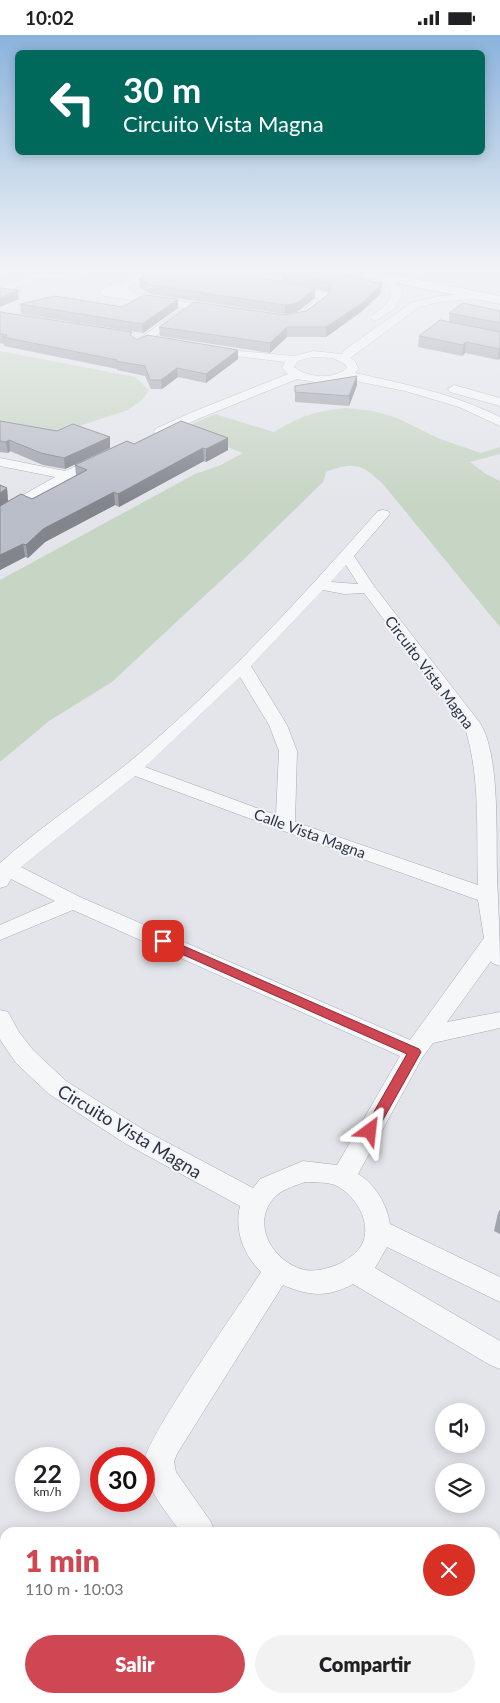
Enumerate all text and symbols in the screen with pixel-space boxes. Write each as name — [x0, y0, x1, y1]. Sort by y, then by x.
text: 10:02 — [25, 6, 74, 29]
text: 30 m — [123, 68, 201, 110]
icon: left — [40, 70, 105, 135]
text: Circuito Vista Magna — [123, 110, 324, 137]
street label: Circuito Vista Magna — [382, 612, 478, 732]
street label: Calle Vista Magna — [252, 804, 368, 862]
pin — [142, 920, 184, 962]
icon: arrive — [149, 927, 177, 955]
street label: Circuito Vista Magna — [54, 1079, 206, 1183]
position arrow — [343, 1104, 395, 1156]
map controls — [435, 1403, 485, 1513]
button: sound — [435, 1403, 485, 1453]
speed limit sign: 30 — [90, 1447, 155, 1512]
text: 22 — [33, 1458, 62, 1488]
button: layers — [435, 1463, 485, 1513]
text: km/h — [33, 1484, 62, 1499]
text: 1 min — [25, 1542, 100, 1578]
button: close — [423, 1544, 475, 1596]
text: 110 m · 10:03 — [25, 1579, 124, 1598]
button: Salir — [25, 1635, 245, 1693]
button: Compartir — [255, 1635, 475, 1693]

